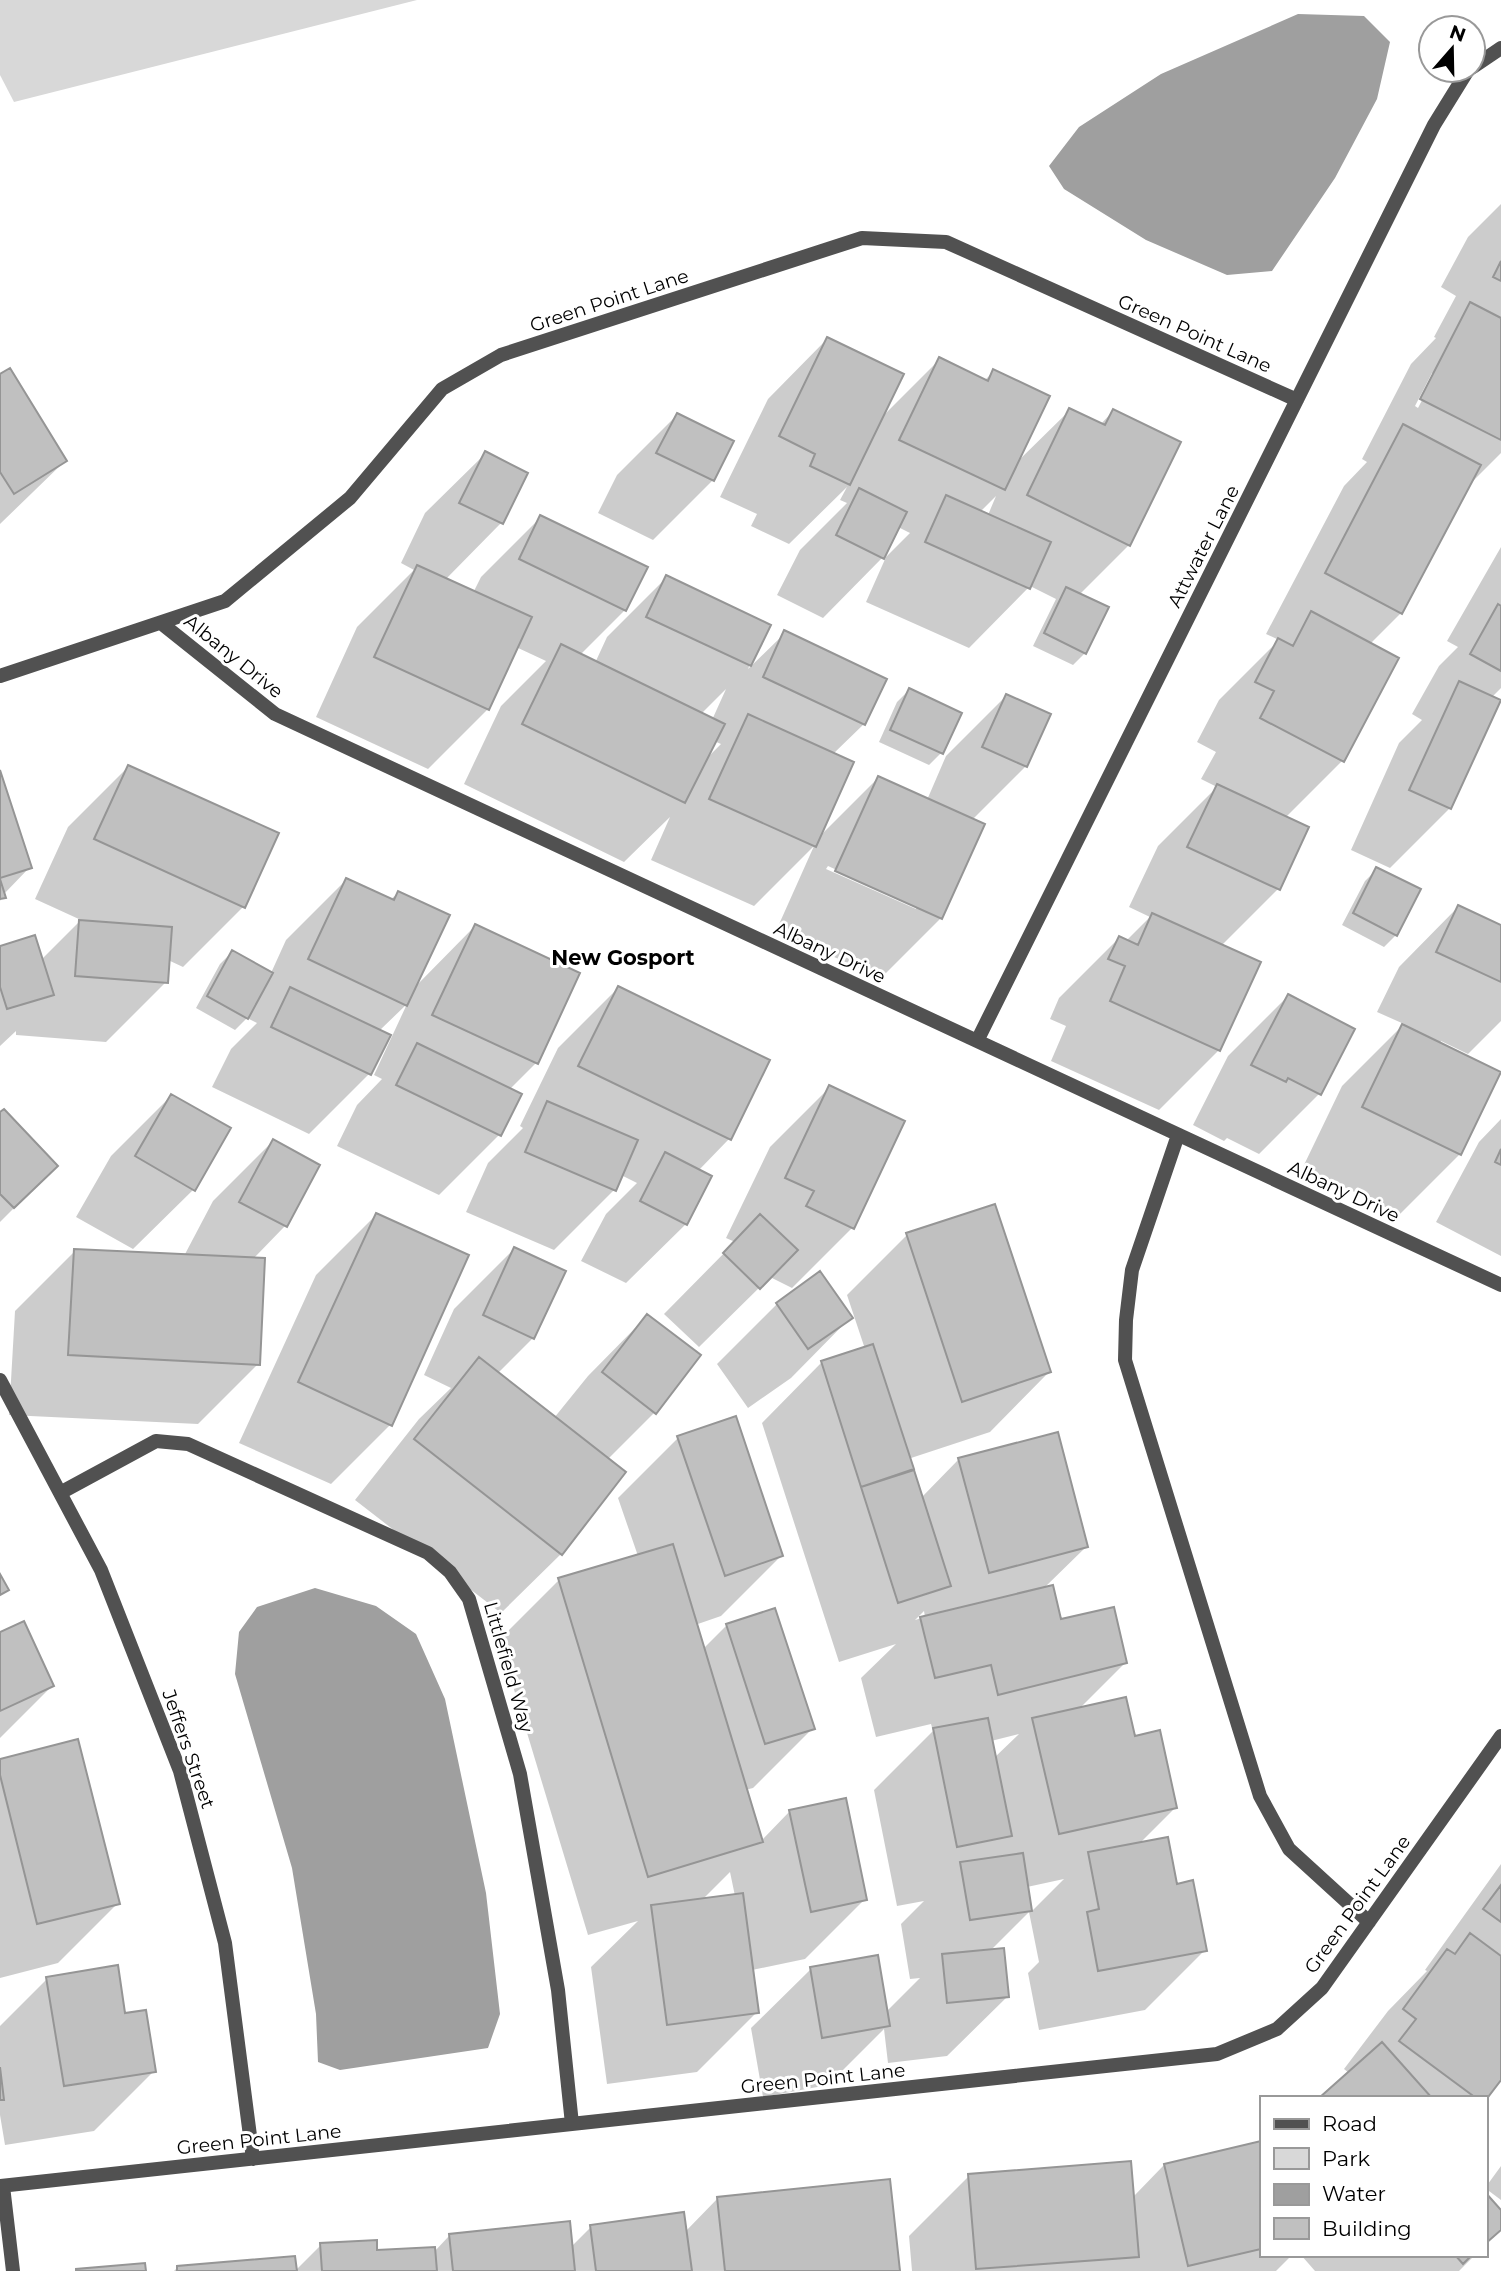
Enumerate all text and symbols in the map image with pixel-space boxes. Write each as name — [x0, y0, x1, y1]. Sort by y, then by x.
north arrow — [1417, 14, 1487, 84]
text: N — [1446, 20, 1469, 47]
street label: Green Point Lane — [527, 264, 691, 337]
street label: Green Point Lane — [1115, 289, 1275, 378]
street label: Attwater Lane — [1163, 481, 1244, 611]
street label: Albany Drive — [180, 610, 288, 703]
street label: Albany Drive — [770, 917, 889, 988]
district label: New Gosport — [551, 945, 695, 970]
street label: Albany Drive — [1284, 1156, 1403, 1227]
street label: Littlefield Way — [479, 1599, 538, 1736]
street label: Jeffers Street — [157, 1686, 220, 1812]
street label: Green Point Lane — [1299, 1831, 1415, 1978]
street label: Green Point Lane — [740, 2058, 907, 2099]
legend — [1260, 2096, 1487, 2257]
text: Road — [1322, 2111, 1377, 2136]
street label: Green Point Lane — [176, 2119, 343, 2160]
text: Park — [1322, 2146, 1370, 2171]
text: Water — [1322, 2181, 1386, 2206]
text: Building — [1322, 2216, 1412, 2241]

